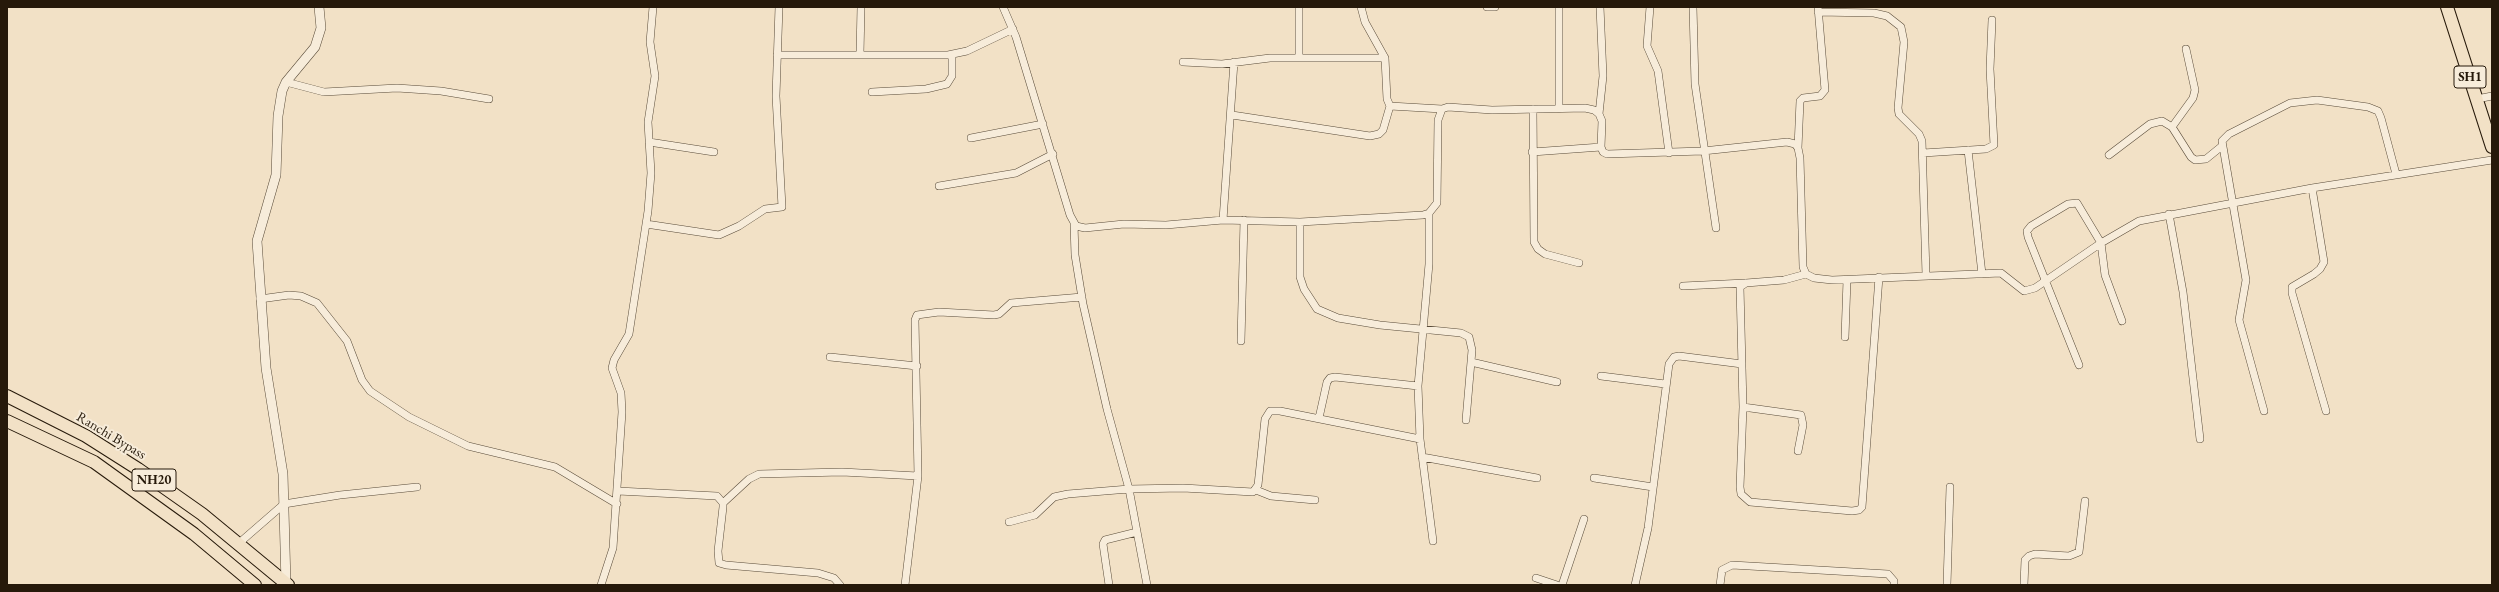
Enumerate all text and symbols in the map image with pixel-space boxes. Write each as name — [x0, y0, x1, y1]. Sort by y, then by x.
road number: SH1 — [2454, 66, 2486, 88]
street label: Ranchi Bypass — [73, 409, 149, 463]
road number: NH20 — [132, 469, 176, 491]

